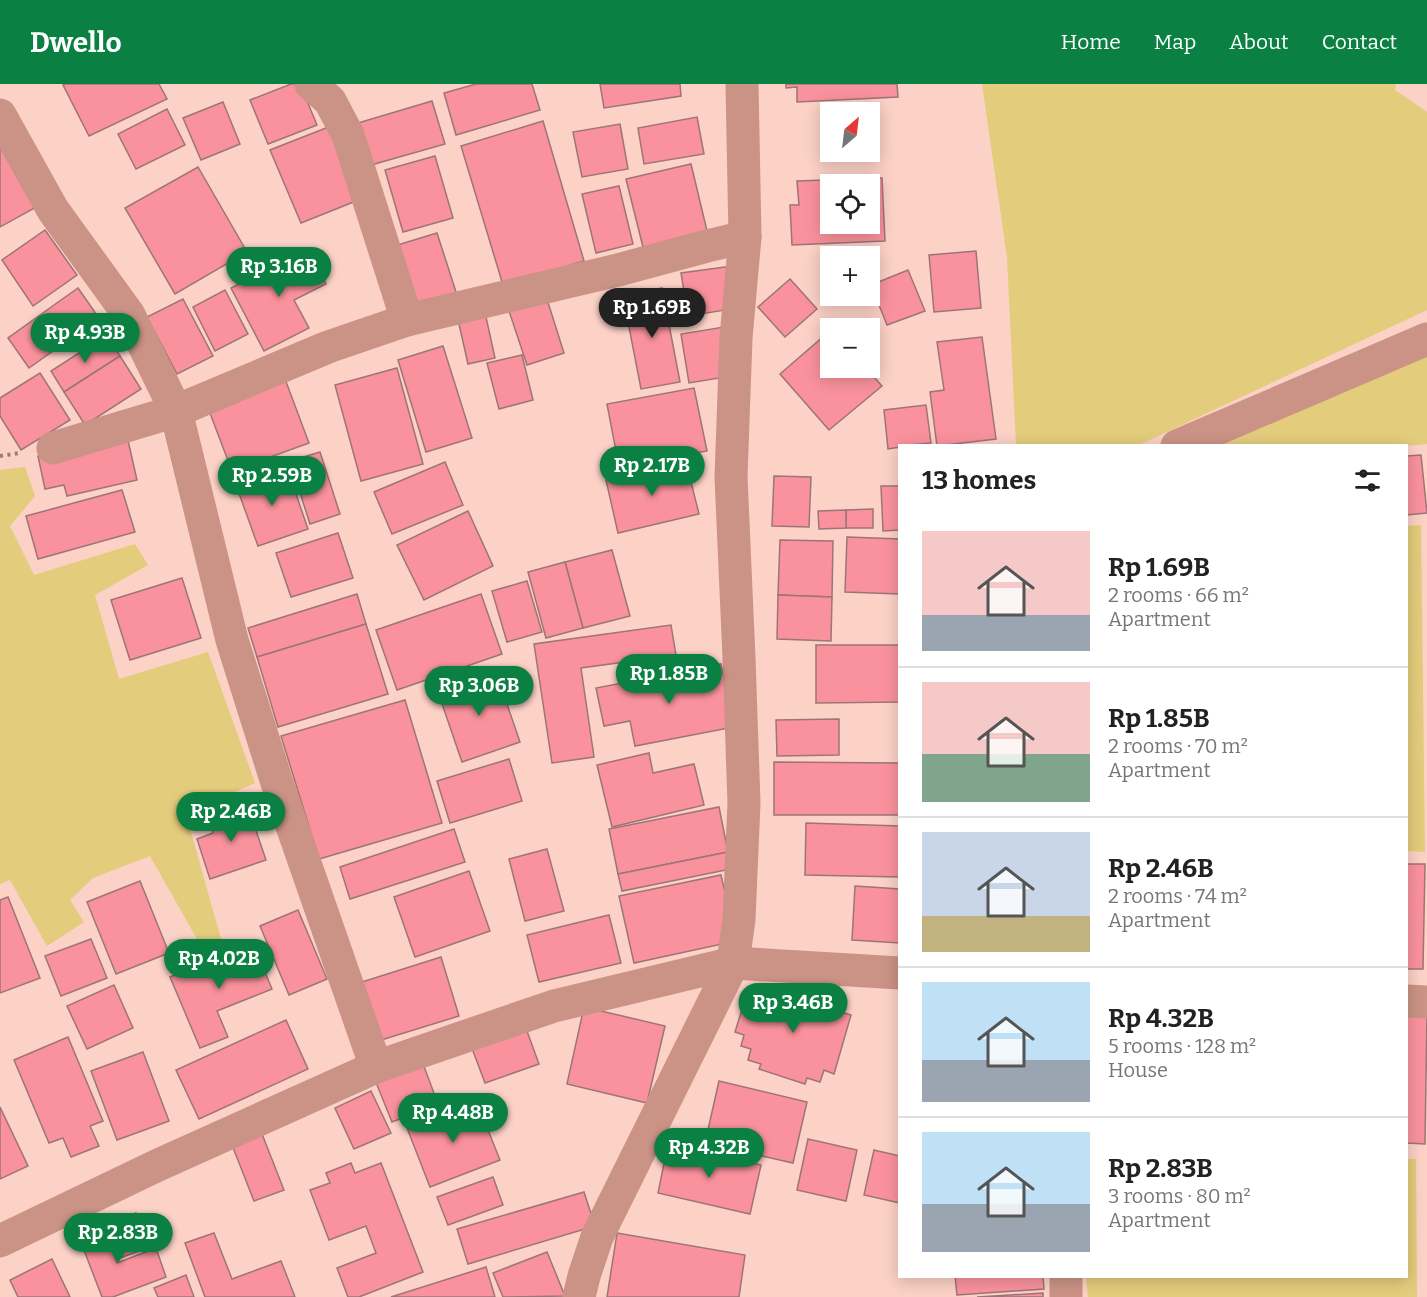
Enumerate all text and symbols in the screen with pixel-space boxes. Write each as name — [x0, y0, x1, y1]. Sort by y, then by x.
text: Dwello — [30, 26, 122, 59]
text: Home — [1061, 29, 1121, 55]
text: Map — [1154, 29, 1196, 55]
text: About — [1229, 29, 1289, 55]
text: Contact — [1322, 29, 1397, 55]
north arrow — [820, 102, 880, 162]
map controls — [820, 102, 880, 378]
button: locate — [820, 174, 880, 234]
button: + — [820, 246, 880, 306]
pin: Rp 3.16B — [217, 247, 341, 298]
text: Rp 3.16B — [240, 254, 318, 278]
pin: Rp 1.69B — [590, 288, 714, 339]
text: Rp 1.69B — [613, 295, 691, 319]
pin: Rp 4.93B — [23, 313, 147, 364]
button: − — [820, 318, 880, 378]
text: Rp 4.93B — [45, 320, 125, 344]
pin: Rp 2.17B — [590, 446, 714, 497]
text: Rp 2.17B — [614, 453, 690, 477]
pin: Rp 2.59B — [210, 456, 334, 507]
text: Rp 2.59B — [232, 463, 312, 487]
icon: filters — [1351, 464, 1384, 497]
text: 13 homes — [922, 465, 1036, 496]
text: Rp 1.69B — [1108, 552, 1210, 583]
icon: home — [970, 555, 1042, 627]
text: 2 rooms · 66 m² — [1108, 583, 1249, 607]
text: Apartment — [1108, 607, 1211, 631]
pin: Rp 1.85B — [607, 654, 731, 705]
text: Rp 1.85B — [630, 661, 708, 685]
pin: Rp 3.06B — [417, 666, 541, 717]
text: Rp 3.06B — [438, 673, 520, 697]
text: Rp 1.85B — [1108, 703, 1210, 734]
icon: home — [970, 706, 1042, 778]
text: 2 rooms · 70 m² — [1108, 734, 1248, 758]
text: Apartment — [1108, 758, 1211, 782]
pin: Rp 2.46B — [169, 792, 293, 843]
text: Rp 2.46B — [190, 799, 272, 823]
text: Rp 2.46B — [1108, 853, 1214, 884]
icon: home — [970, 856, 1042, 928]
text: 2 rooms · 74 m² — [1108, 884, 1247, 908]
text: Apartment — [1108, 908, 1211, 932]
pin: Rp 4.02B — [157, 939, 281, 990]
text: Rp 4.02B — [178, 946, 260, 970]
pin: Rp 3.46B — [731, 983, 855, 1034]
text: Rp 3.46B — [753, 990, 833, 1014]
text: Rp 4.32B — [1108, 1003, 1214, 1034]
icon: home — [970, 1006, 1042, 1078]
text: 5 rooms · 128 m² — [1108, 1034, 1256, 1058]
text: House — [1108, 1058, 1168, 1082]
pin: Rp 4.48B — [391, 1093, 515, 1144]
text: Rp 4.48B — [412, 1100, 494, 1124]
pin: Rp 4.32B — [647, 1128, 771, 1179]
text: Rp 4.32B — [668, 1135, 750, 1159]
text: Rp 2.83B — [1108, 1153, 1213, 1184]
icon: home — [970, 1156, 1042, 1228]
text: 3 rooms · 80 m² — [1108, 1184, 1251, 1208]
text: Apartment — [1108, 1208, 1211, 1232]
pin: Rp 2.83B — [56, 1213, 180, 1264]
text: Rp 2.83B — [78, 1220, 158, 1244]

